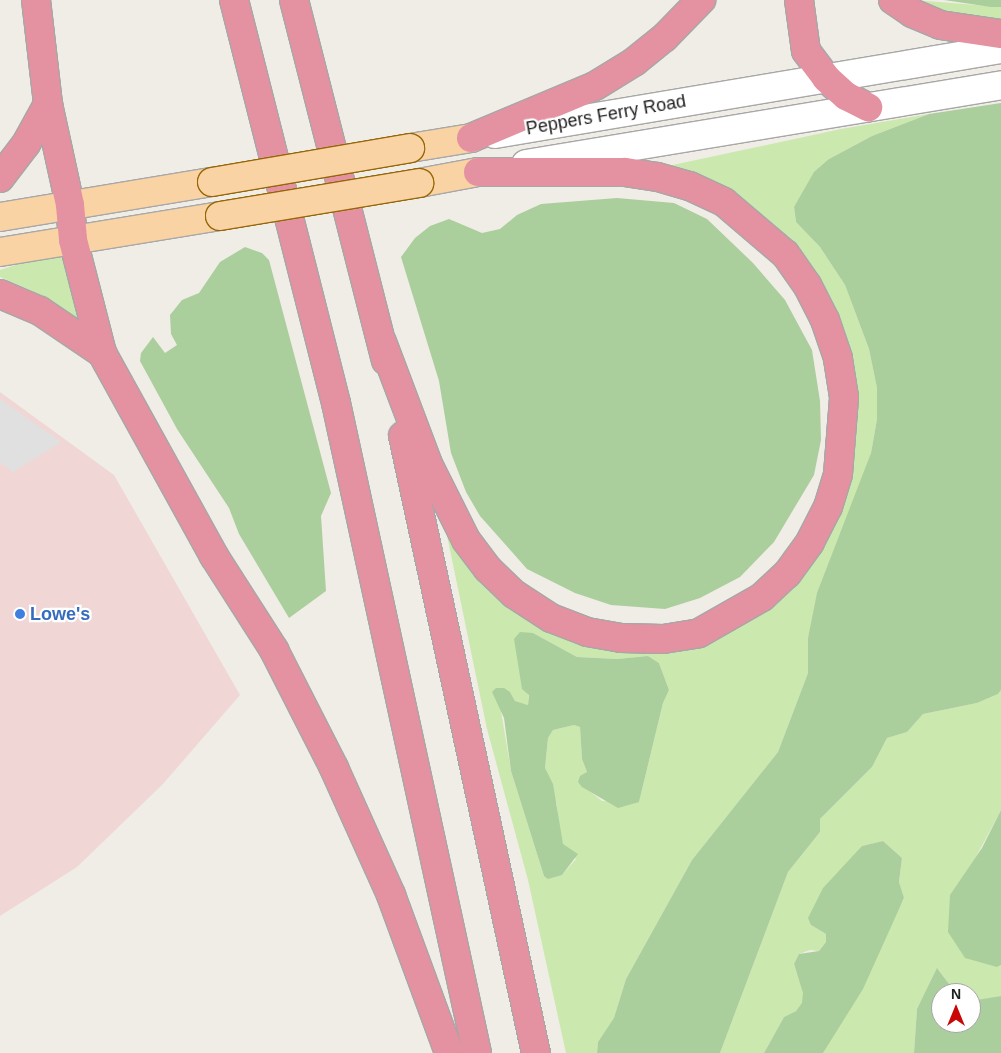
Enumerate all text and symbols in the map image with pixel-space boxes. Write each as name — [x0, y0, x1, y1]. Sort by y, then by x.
street label: Peppers Ferry Road — [524, 90, 688, 140]
place label: Lowe's — [30, 603, 90, 625]
marker: Lowe's — [14, 608, 26, 620]
north arrow — [931, 983, 981, 1033]
text: N — [951, 986, 961, 1002]

